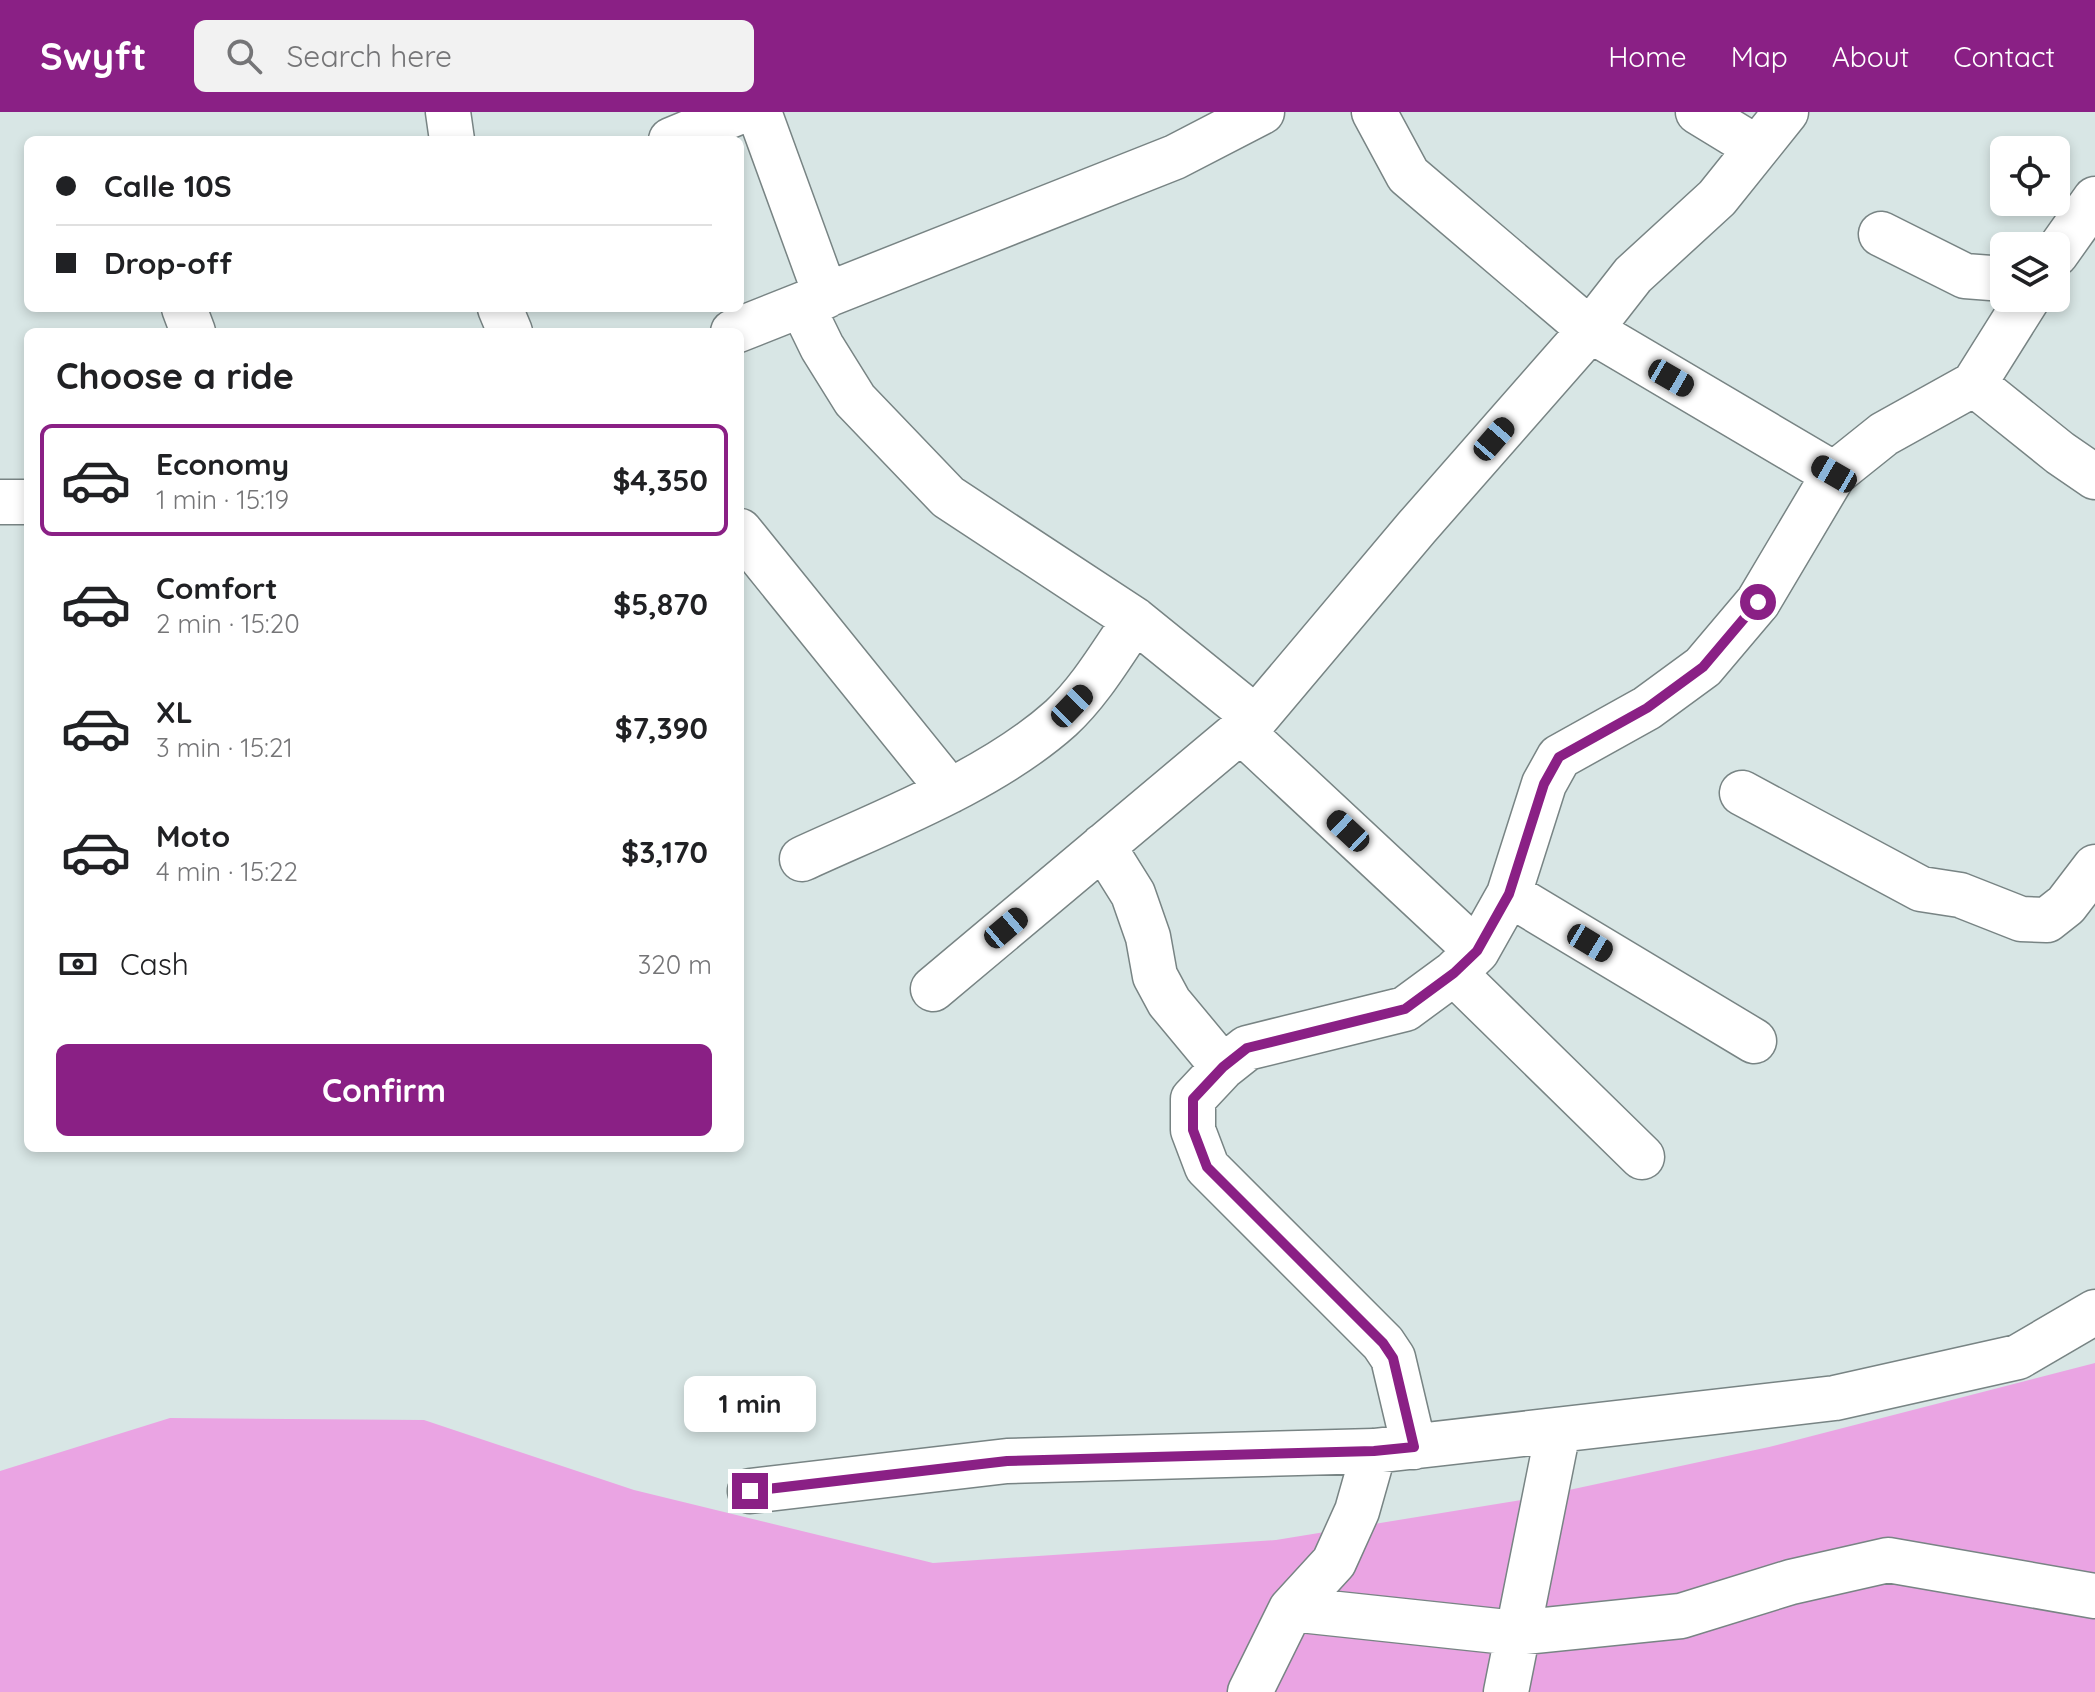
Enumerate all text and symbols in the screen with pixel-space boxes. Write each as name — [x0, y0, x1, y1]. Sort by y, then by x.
search box — [194, 20, 754, 92]
text: Swyft — [40, 32, 146, 80]
icon: search — [222, 34, 266, 78]
text: Search here — [286, 37, 452, 75]
text: Home — [1608, 39, 1687, 74]
text: Map — [1731, 39, 1788, 74]
text: About — [1832, 39, 1909, 74]
text: Contact — [1953, 39, 2055, 74]
map controls — [1990, 136, 2070, 312]
button: locate — [1990, 136, 2070, 216]
text: Calle 10S — [104, 167, 232, 205]
button: layers — [1990, 232, 2070, 312]
text: Drop-off — [104, 244, 232, 282]
text: Choose a ride — [56, 353, 294, 398]
car — [1644, 356, 1698, 400]
car — [1469, 413, 1519, 465]
icon: car — [60, 444, 132, 516]
text: Economy — [156, 445, 289, 483]
car — [1807, 452, 1861, 496]
text: $4,350 — [612, 461, 708, 499]
text: 1 min · 15:19 — [156, 483, 289, 516]
icon: car — [60, 568, 132, 640]
text: Comfort — [156, 569, 277, 607]
route start — [1740, 584, 1776, 620]
text: $5,870 — [613, 585, 708, 623]
text: 2 min · 15:20 — [156, 607, 300, 640]
car — [1047, 680, 1097, 732]
icon: car — [60, 692, 132, 764]
text: XL — [156, 693, 193, 731]
text: $7,390 — [615, 709, 708, 747]
text: 3 min · 15:21 — [156, 731, 293, 764]
car — [1322, 806, 1374, 856]
icon: car — [60, 816, 132, 888]
text: Moto — [156, 817, 230, 855]
text: $3,170 — [621, 833, 708, 871]
text: 4 min · 15:22 — [156, 855, 298, 888]
car — [980, 903, 1032, 953]
car — [1563, 920, 1617, 966]
icon: cash — [56, 942, 100, 986]
text: Cash — [120, 945, 189, 983]
text: 320 m — [638, 948, 712, 981]
button: Confirm — [56, 1044, 712, 1136]
callout: 1 min — [684, 1375, 816, 1431]
text: 1 min — [719, 1387, 782, 1420]
route end — [732, 1473, 768, 1509]

